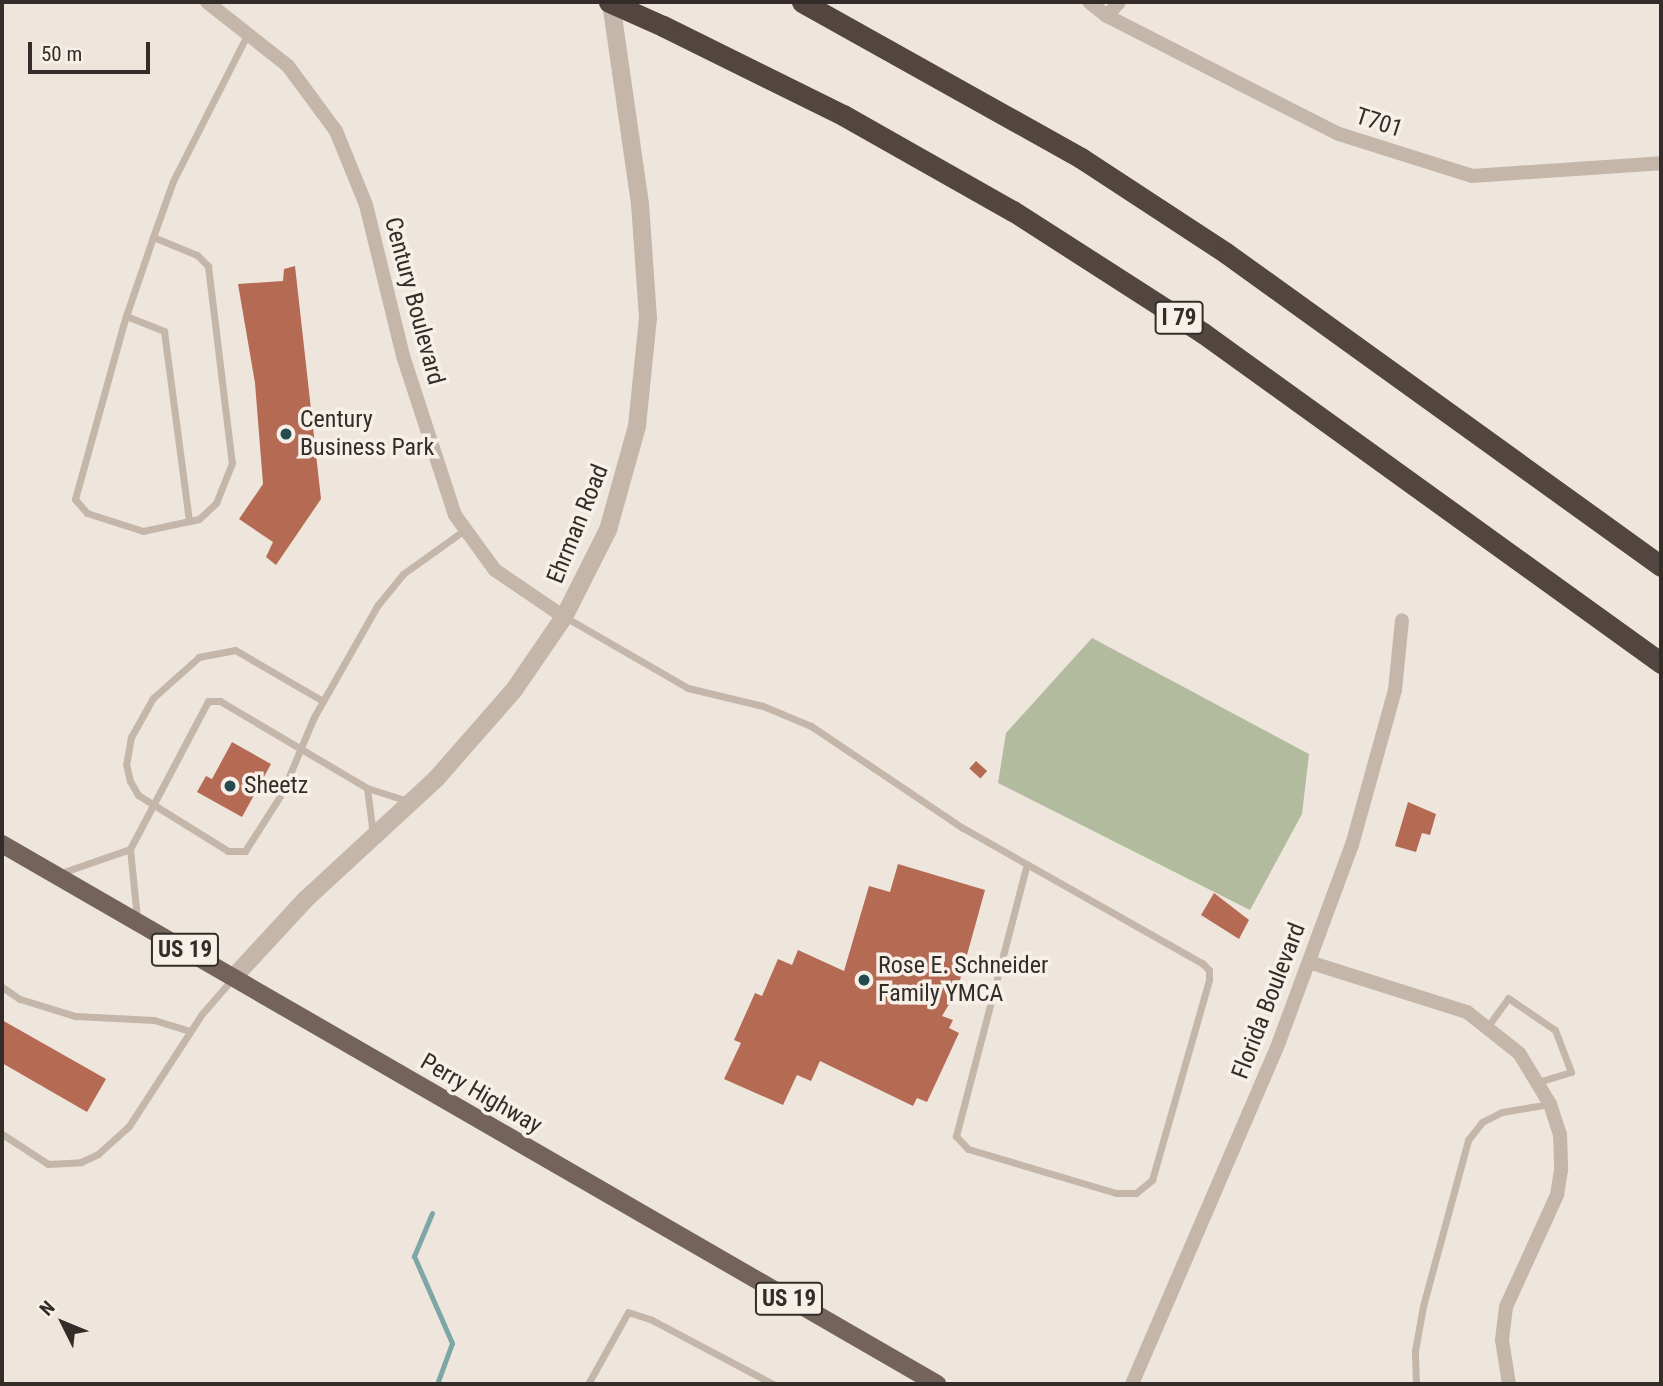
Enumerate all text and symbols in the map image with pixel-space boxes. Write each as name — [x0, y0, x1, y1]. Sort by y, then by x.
scale bar — [32, 28, 154, 72]
text: 50 m — [41, 42, 82, 66]
street label: T701 — [1352, 102, 1406, 144]
street label: Century Boulevard — [378, 214, 450, 388]
road number: I 79 — [1154, 298, 1204, 338]
place label: Century Business Park — [300, 406, 434, 462]
marker: Century Business Park — [278, 426, 294, 442]
street label: Ehrman Road — [541, 460, 615, 588]
place label: Sheetz — [244, 772, 308, 800]
marker: Sheetz — [222, 778, 238, 794]
street label: Florida Boulevard — [1226, 919, 1312, 1083]
road number: US 19 — [150, 931, 220, 970]
place label: Rose E. Schneider Family YMCA — [878, 952, 1048, 1008]
marker: Rose E. Schneider Family YMCA — [856, 972, 872, 988]
street label: Perry Highway — [415, 1048, 547, 1140]
road number: US 19 — [754, 1280, 824, 1318]
north arrow — [28, 1288, 98, 1358]
text: N — [35, 1296, 60, 1320]

